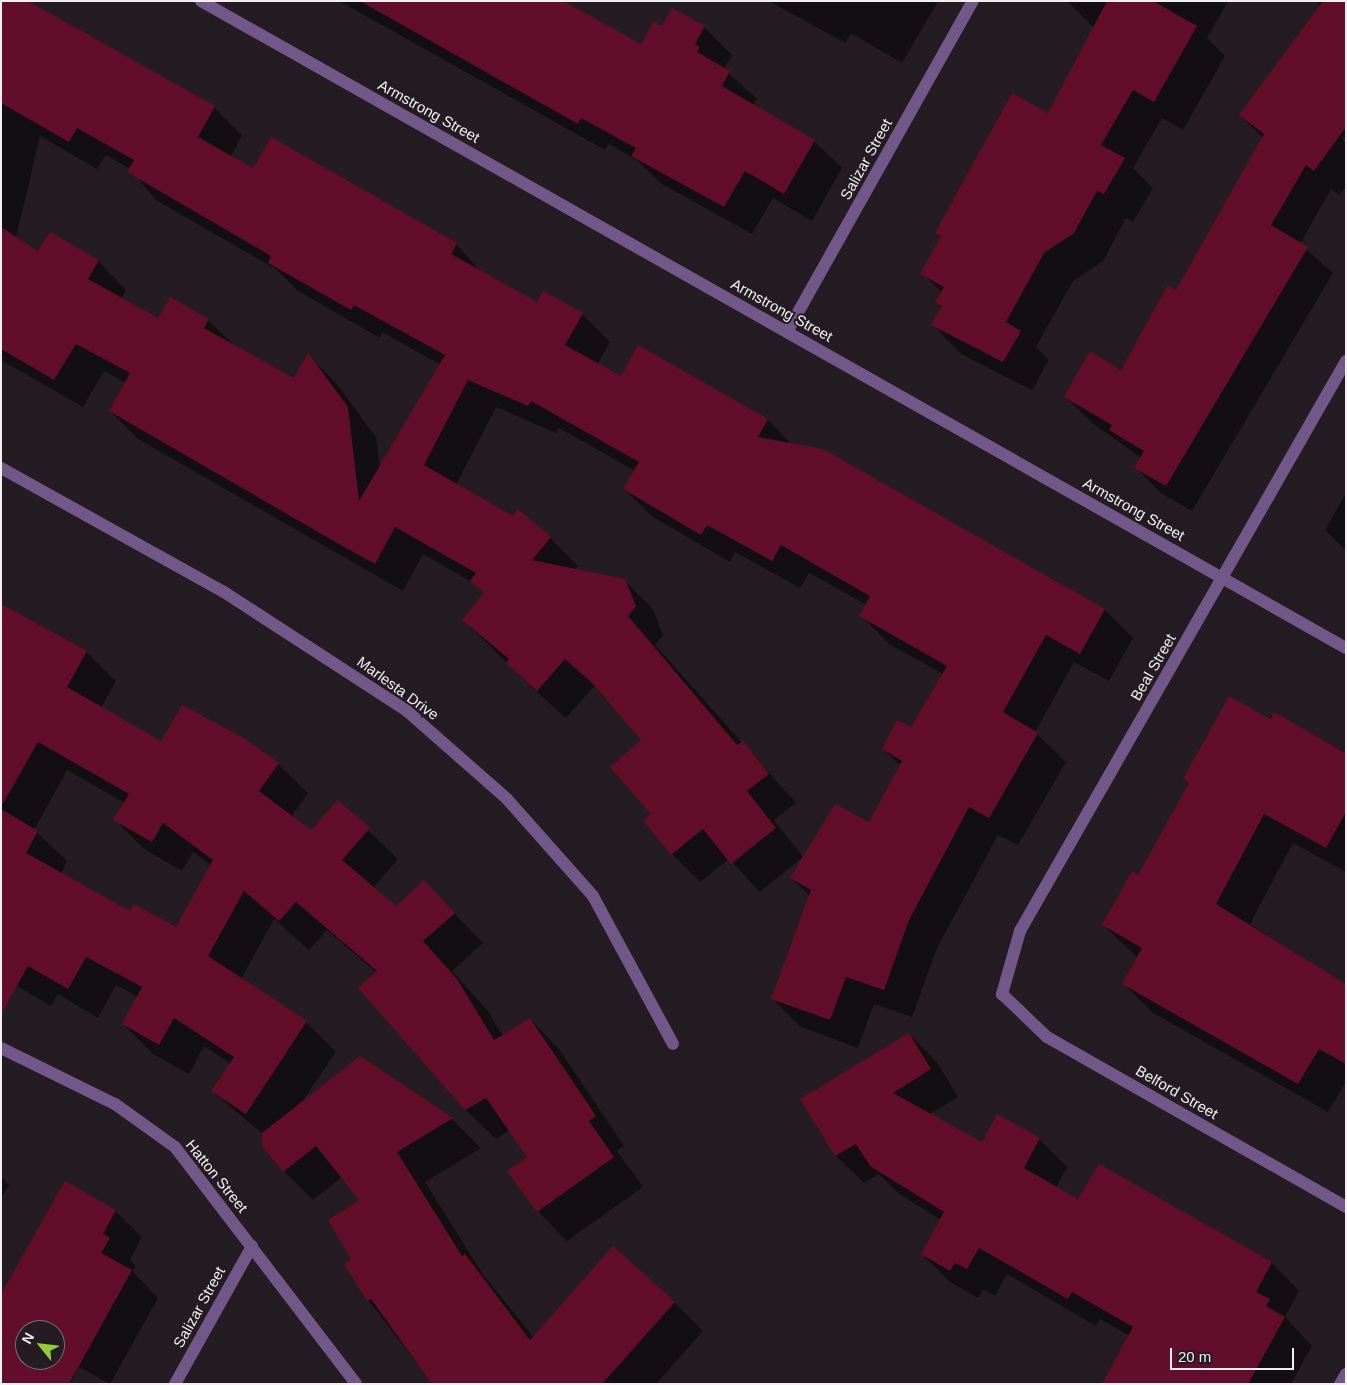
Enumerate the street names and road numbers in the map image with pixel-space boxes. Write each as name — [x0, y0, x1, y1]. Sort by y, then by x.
street label: Armstrong Street — [375, 76, 483, 146]
street label: Salizar Street — [836, 115, 896, 203]
street label: Armstrong Street — [728, 275, 836, 345]
street label: Armstrong Street — [1080, 474, 1188, 544]
street label: Beal Street — [1127, 630, 1179, 704]
street label: Marlesta Drive — [354, 652, 442, 724]
street label: Belford Street — [1133, 1061, 1221, 1123]
street label: Hatton Street — [182, 1136, 252, 1216]
street label: Salizar Street — [169, 1263, 229, 1351]

